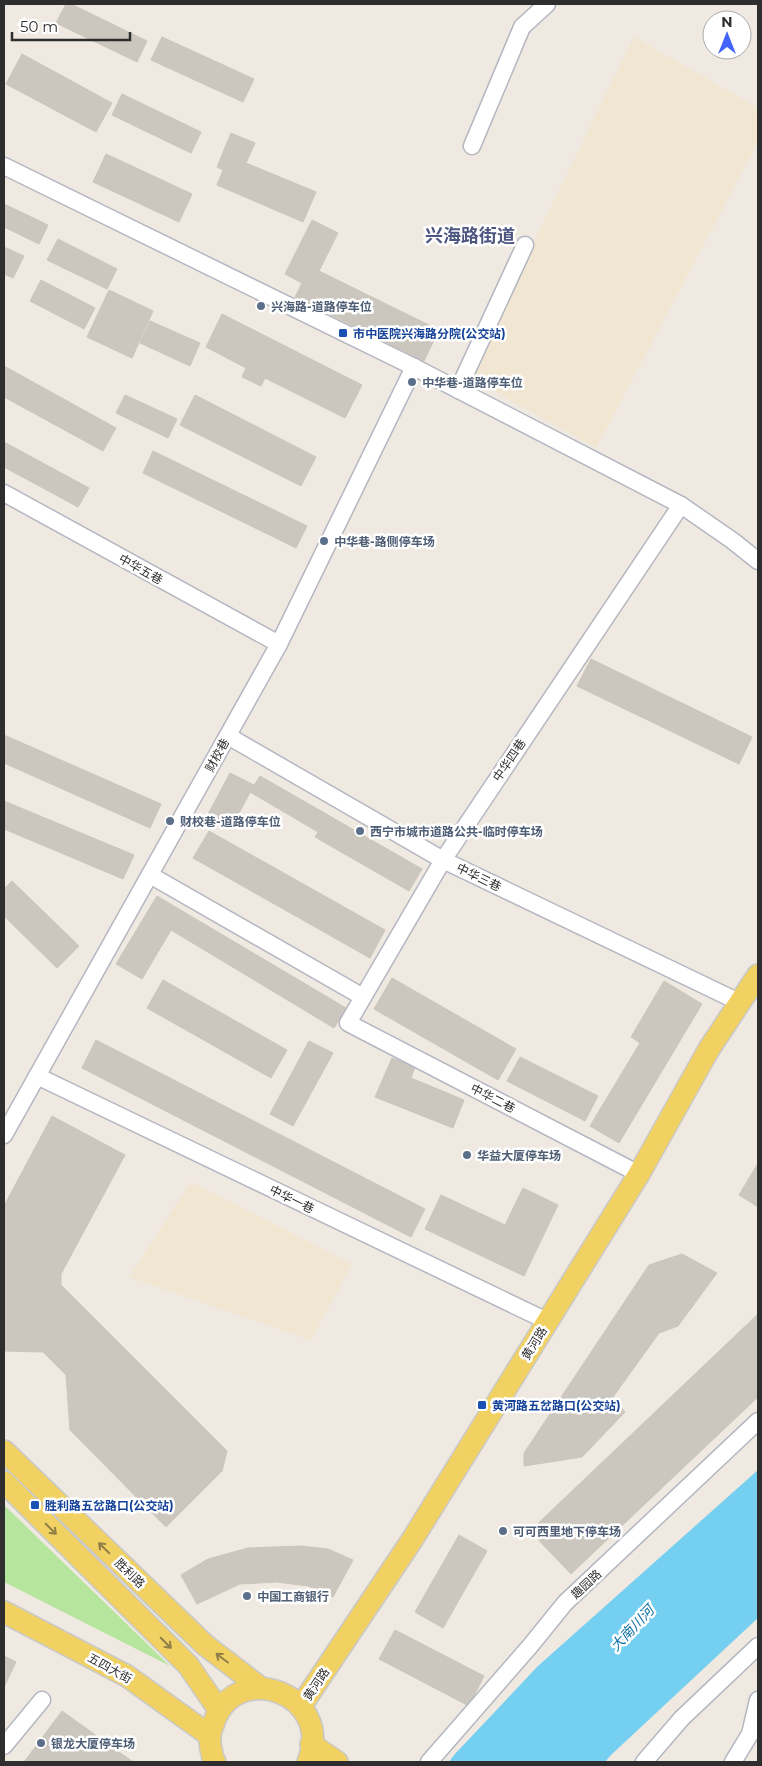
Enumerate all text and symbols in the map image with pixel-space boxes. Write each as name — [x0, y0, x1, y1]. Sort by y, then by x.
scale bar — [12, 10, 130, 42]
north arrow — [702, 10, 752, 60]
text: N — [721, 13, 733, 31]
text: 50 m — [20, 17, 58, 36]
district label: 兴海路街道 — [425, 225, 515, 247]
place label: 兴海路-道路停车位 — [271, 299, 372, 314]
marker: 兴海路-道路停车位 — [255, 300, 267, 312]
place label: 市中医院兴海路分院(公交站) — [353, 326, 506, 341]
marker: 市中医院兴海路分院(公交站) — [337, 327, 349, 339]
place label: 中华巷-道路停车位 — [422, 375, 523, 390]
marker: 中华巷-道路停车位 — [406, 376, 418, 388]
place label: 中华巷-路侧停车场 — [334, 534, 435, 549]
marker: 中华巷-路侧停车场 — [318, 535, 330, 547]
street label: 中华五巷 — [116, 551, 166, 587]
street label: 财校巷 — [202, 736, 232, 774]
street label: 中华四巷 — [489, 736, 529, 784]
place label: 财校巷-道路停车位 — [180, 814, 281, 829]
marker: 财校巷-道路停车位 — [164, 815, 176, 827]
place label: 西宁市城市道路公共-临时停车场 — [370, 824, 543, 839]
marker: 西宁市城市道路公共-临时停车场 — [354, 825, 366, 837]
street label: 中华三巷 — [454, 860, 504, 894]
street label: 中华二巷 — [468, 1080, 518, 1116]
place label: 华益大厦停车场 — [477, 1148, 561, 1163]
marker: 华益大厦停车场 — [461, 1149, 473, 1161]
street label: 中华一巷 — [267, 1182, 317, 1216]
street label: 黄河路 — [518, 1324, 550, 1362]
place label: 黄河路五岔路口(公交站) — [492, 1398, 621, 1413]
marker: 黄河路五岔路口(公交站) — [476, 1399, 488, 1411]
place label: 胜利路五岔路口(公交站) — [45, 1498, 174, 1513]
marker: 胜利路五岔路口(公交站) — [29, 1499, 41, 1511]
one-way arrow — [45, 1523, 57, 1535]
place label: 可可西里地下停车场 — [513, 1524, 621, 1539]
marker: 可可西里地下停车场 — [497, 1525, 509, 1537]
one-way arrow — [98, 1541, 110, 1554]
street label: 胜利路 — [112, 1555, 148, 1591]
street label: 趣园路 — [568, 1566, 604, 1602]
place label: 中国工商银行 — [257, 1589, 329, 1604]
marker: 中国工商银行 — [241, 1590, 253, 1602]
water label: 大南川河 — [606, 1599, 660, 1655]
one-way arrow — [160, 1637, 173, 1649]
street label: 五四大街 — [85, 1650, 135, 1686]
one-way arrow — [216, 1653, 229, 1664]
street label: 黄河路 — [300, 1665, 332, 1703]
place label: 银龙大厦停车场 — [51, 1736, 135, 1751]
marker: 银龙大厦停车场 — [35, 1737, 47, 1749]

